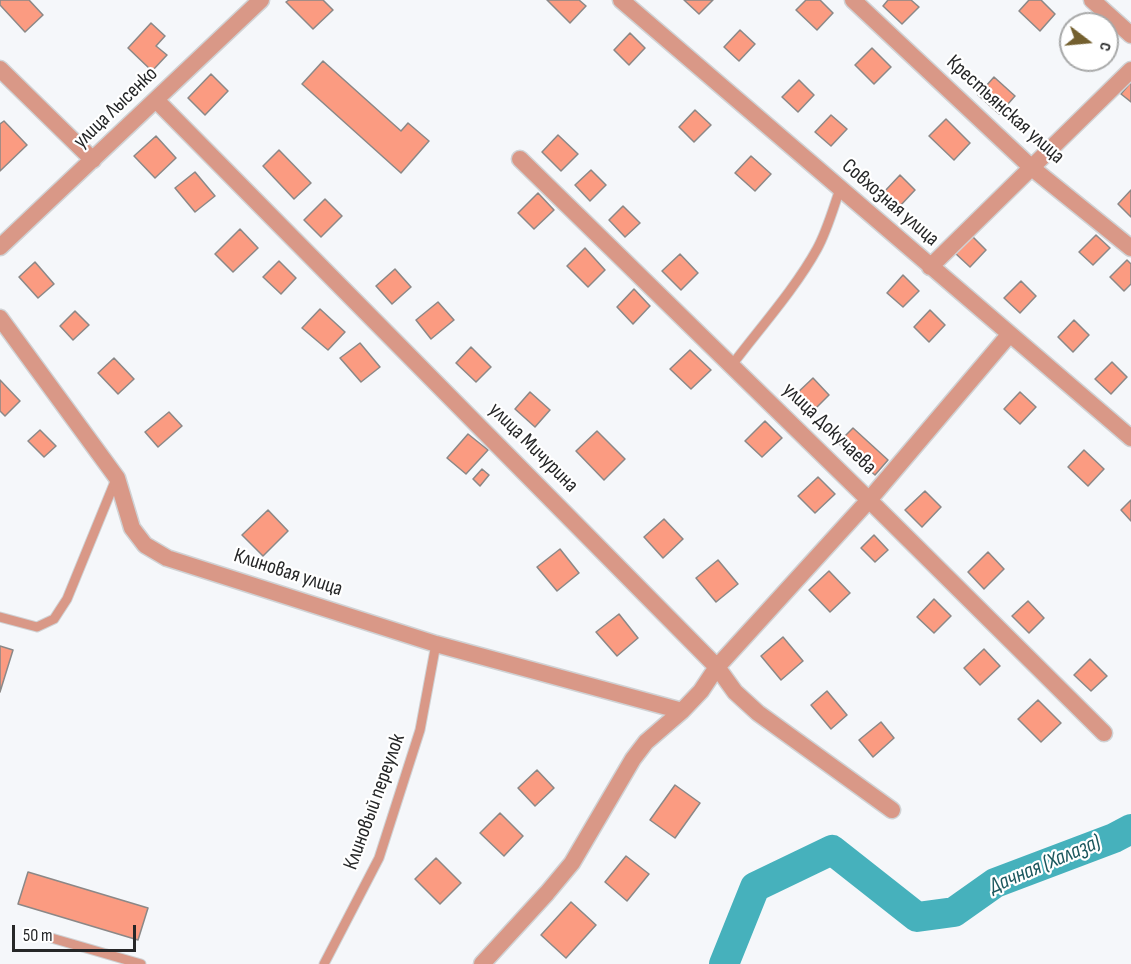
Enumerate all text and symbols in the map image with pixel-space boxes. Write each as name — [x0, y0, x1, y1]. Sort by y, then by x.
north arrow — [1059, 12, 1119, 72]
text: С — [1095, 40, 1115, 53]
street label: Крестьянская улица — [941, 50, 1069, 170]
street label: улица Лысенко — [69, 62, 163, 154]
street label: Совхозная улица — [836, 154, 944, 252]
street label: улица Докучаева — [777, 378, 881, 480]
street label: улица Мичурина — [483, 398, 583, 498]
street label: Клиновая улица — [231, 544, 345, 602]
street label: Клиновый переулок — [339, 731, 411, 873]
water label: Дачная (Халаза) — [985, 830, 1105, 900]
scale bar — [15, 913, 140, 951]
text: 50 m — [23, 925, 53, 946]

